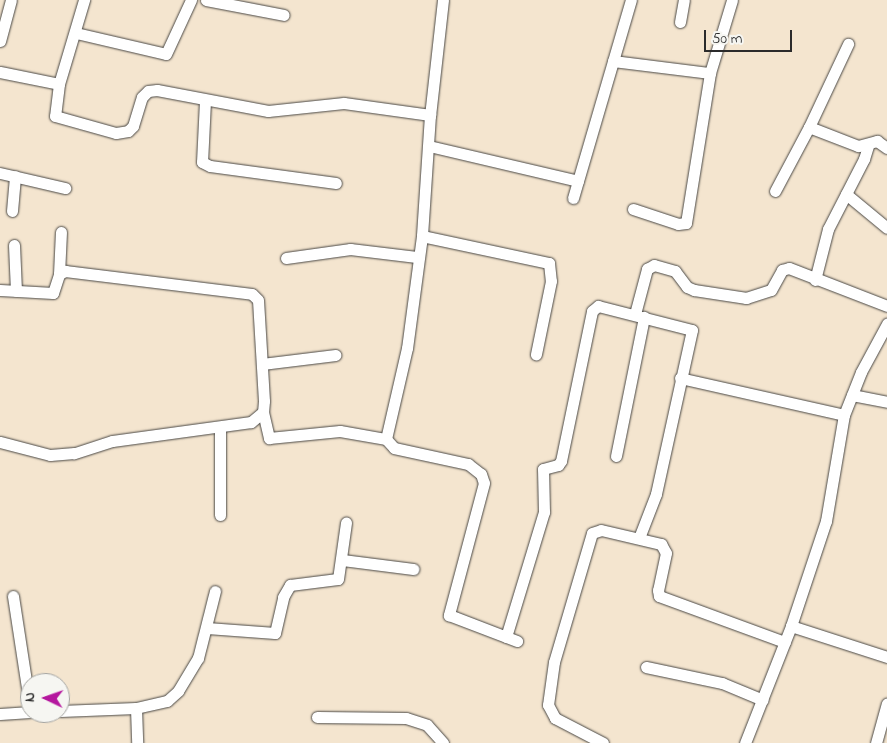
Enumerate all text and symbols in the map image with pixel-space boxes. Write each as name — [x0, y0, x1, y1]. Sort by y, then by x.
scale bar — [707, 20, 794, 52]
text: 50 m — [712, 28, 742, 50]
north arrow — [20, 673, 70, 723]
text: N — [20, 692, 41, 703]

